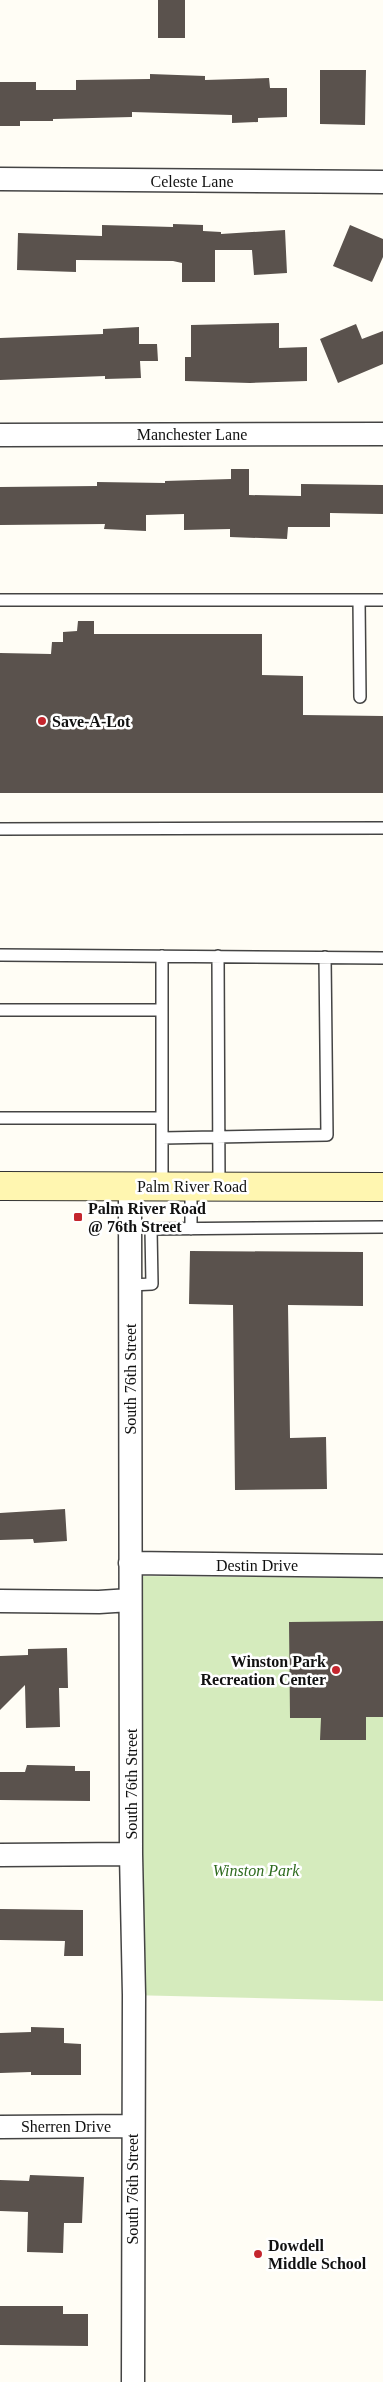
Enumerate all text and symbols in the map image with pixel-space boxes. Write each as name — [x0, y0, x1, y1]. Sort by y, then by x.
street label: Celeste Lane — [150, 173, 234, 190]
street label: Manchester Lane — [137, 426, 247, 443]
place label: Save-A-Lot — [52, 713, 131, 730]
marker: Save-A-Lot — [36, 715, 48, 727]
street label: Palm River Road — [137, 1178, 247, 1195]
place label: Palm River Road @ 76th Street — [88, 1200, 206, 1236]
marker: Palm River Road @ 76th Street — [72, 1211, 84, 1223]
street label: South 76th Street — [122, 1323, 139, 1435]
street label: Destin Drive — [216, 1557, 298, 1574]
place label: Winston Park Recreation Center — [201, 1653, 326, 1688]
marker: Winston Park Recreation Center — [330, 1664, 342, 1676]
street label: South 76th Street — [123, 1728, 140, 1840]
park label: Winston Park — [213, 1862, 300, 1879]
street label: Sherren Drive — [21, 2118, 111, 2135]
street label: South 76th Street — [124, 2133, 141, 2245]
place label: Dowdell Middle School — [268, 2237, 367, 2272]
marker: Dowdell Middle School — [252, 2248, 264, 2260]

